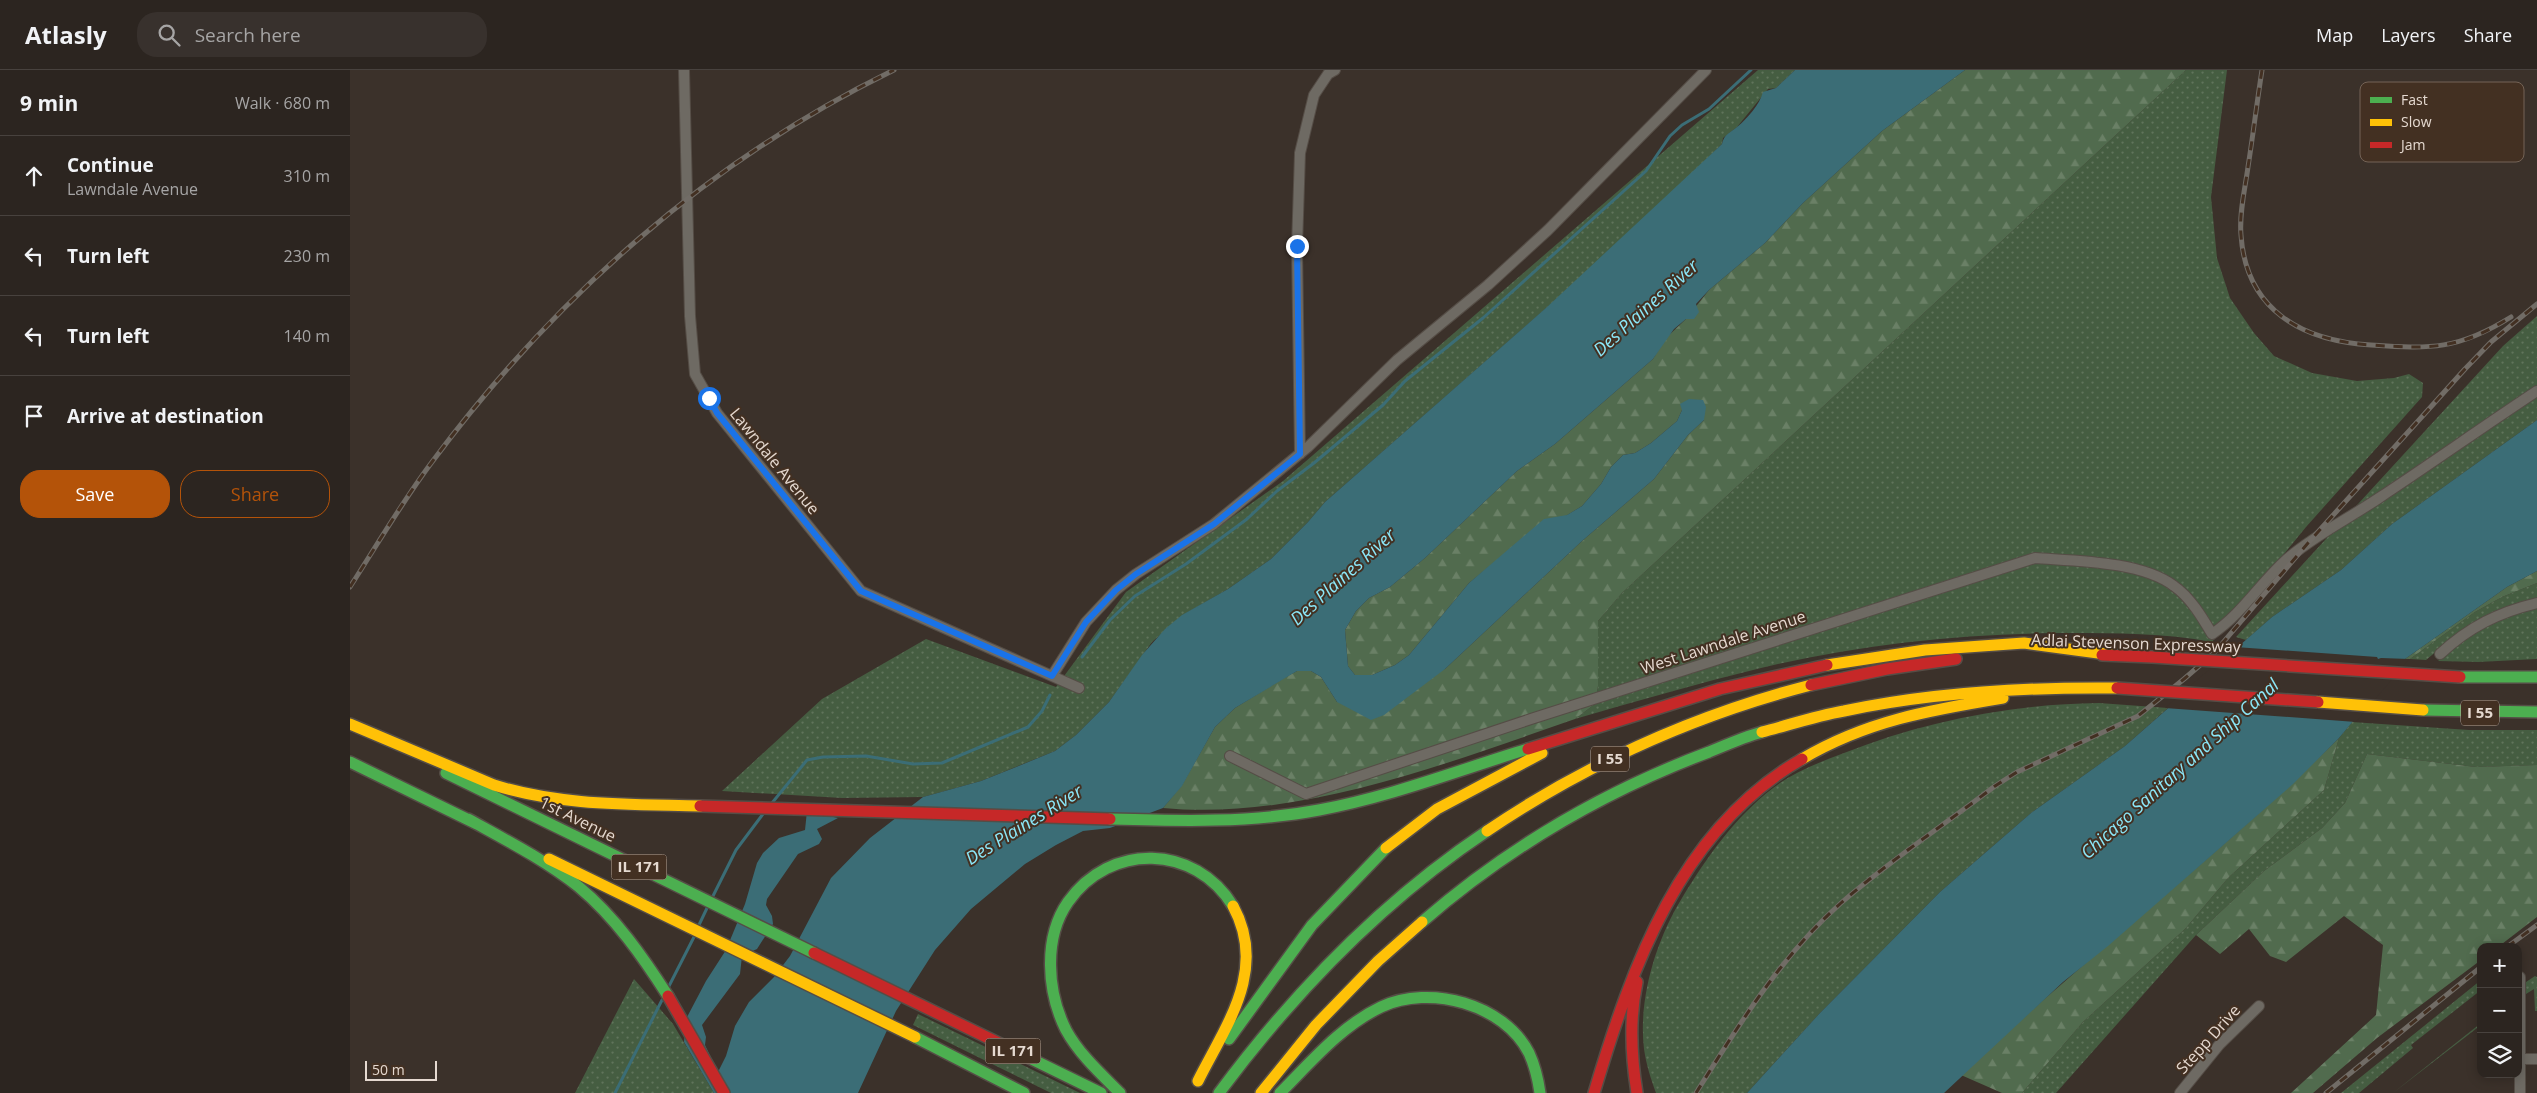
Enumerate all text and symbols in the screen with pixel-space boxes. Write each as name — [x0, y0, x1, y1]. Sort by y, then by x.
search box — [137, 12, 487, 57]
text: Atlasly — [25, 18, 107, 51]
icon: search — [155, 21, 183, 49]
text: Search here — [195, 22, 301, 48]
text: Map — [2316, 23, 2353, 47]
text: Layers — [2381, 23, 2436, 47]
text: Share — [2464, 23, 2512, 47]
legend — [2360, 82, 2524, 162]
text: 9 min — [20, 89, 78, 117]
text: Fast — [2401, 90, 2428, 109]
text: Walk · 680 m — [235, 92, 330, 114]
text: Slow — [2401, 112, 2432, 131]
text: Jam — [2399, 135, 2426, 154]
text: Continue — [67, 152, 154, 178]
icon: ahead — [20, 162, 48, 190]
text: 310 m — [284, 165, 330, 187]
text: Lawndale Avenue — [67, 178, 198, 200]
route end — [1286, 235, 1309, 258]
icon: left — [20, 242, 48, 270]
text: Turn left — [67, 243, 149, 269]
text: 230 m — [284, 245, 330, 267]
water label: Des Plaines River — [1588, 253, 1704, 361]
icon: left — [20, 322, 48, 350]
text: Turn left — [67, 323, 149, 349]
text: 140 m — [284, 325, 330, 347]
route start — [698, 387, 721, 410]
icon: arrive — [20, 402, 48, 430]
text: Arrive at destination — [67, 403, 264, 429]
street label: Lawndale Avenue — [725, 403, 825, 519]
button: Save — [20, 470, 170, 518]
button: Share — [180, 470, 330, 518]
water label: Des Plaines River — [1285, 522, 1401, 630]
street label: West Lawndale Avenue — [1638, 605, 1808, 679]
street label: Adlai Stevenson Expressway — [2031, 628, 2242, 658]
water label: Chicago Sanitary and Ship Canal — [2075, 672, 2284, 864]
road number: I 55 — [2461, 700, 2499, 726]
road number: I 55 — [1591, 746, 1629, 772]
water label: Des Plaines River — [960, 778, 1087, 870]
street label: 1st Avenue — [536, 791, 620, 847]
road number: IL 171 — [612, 854, 666, 880]
map controls — [2477, 943, 2522, 1078]
button: + — [2477, 943, 2522, 988]
button: − — [2477, 988, 2522, 1033]
street label: Stepp Drive — [2171, 1000, 2245, 1078]
button: layers — [2477, 1033, 2522, 1078]
road number: IL 171 — [986, 1038, 1040, 1064]
scale bar — [365, 1058, 438, 1081]
text: 50 m — [372, 1060, 405, 1079]

